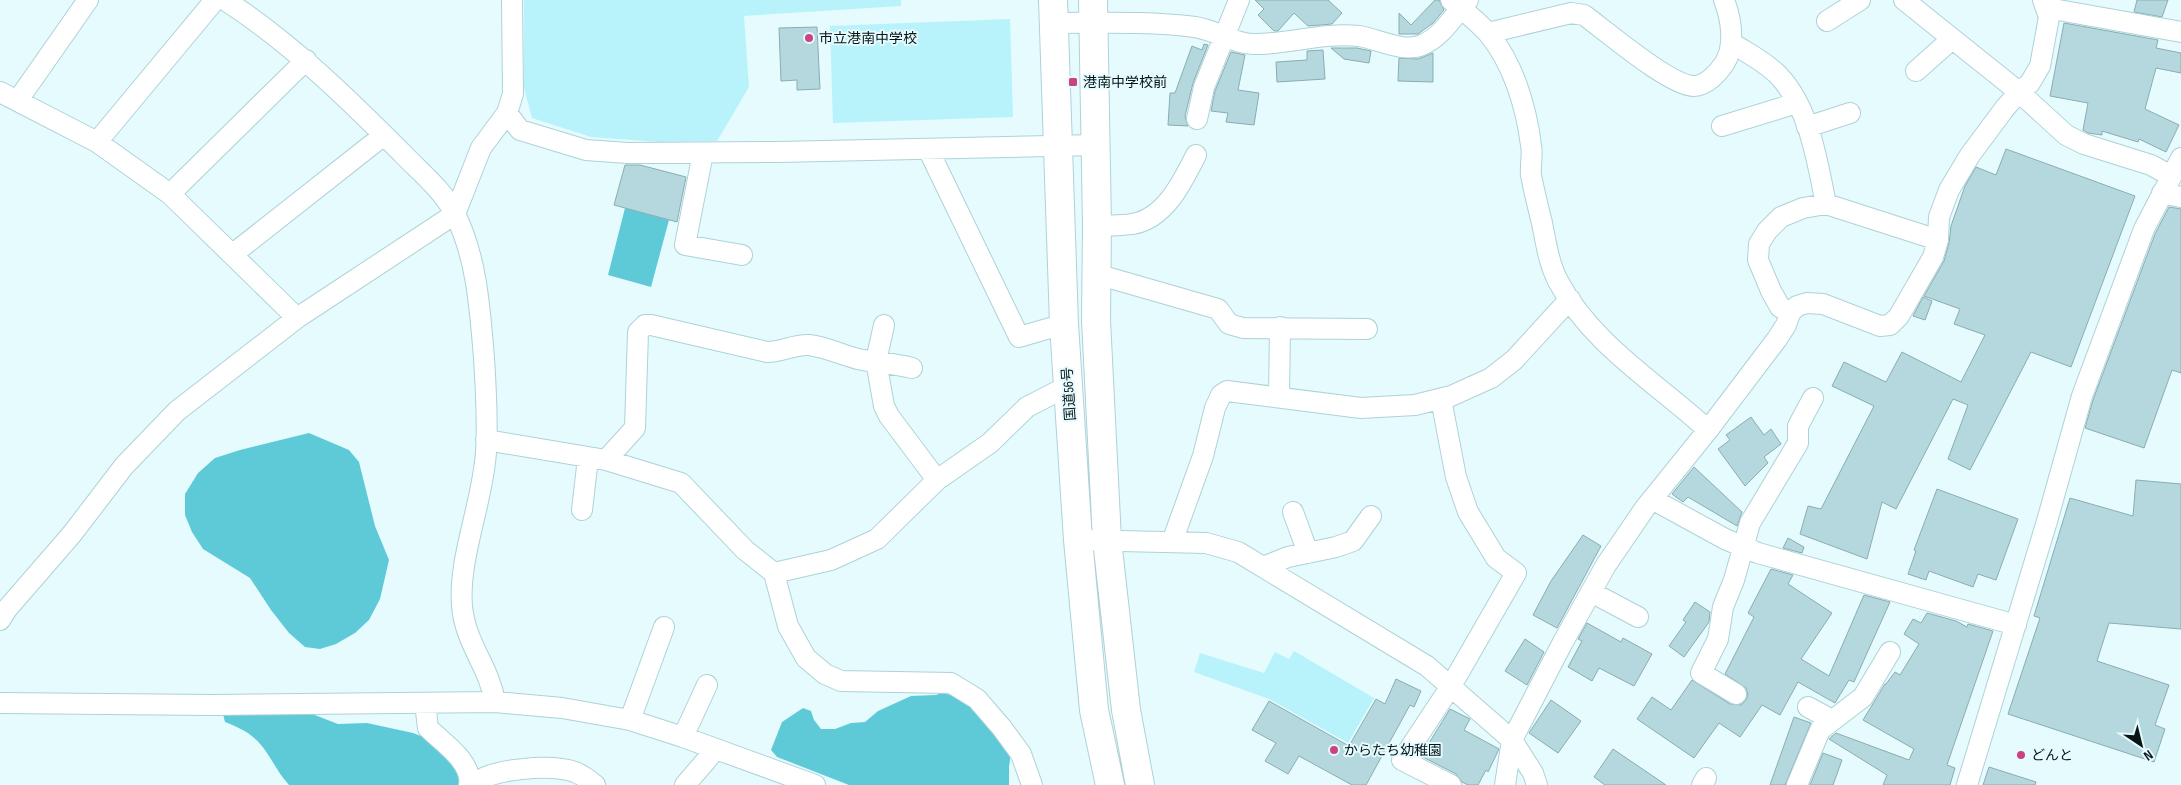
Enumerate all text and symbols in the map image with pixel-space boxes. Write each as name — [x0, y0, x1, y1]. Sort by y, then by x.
place label: 市立港南中学校 — [819, 30, 917, 47]
marker: 市立港南中学校 — [803, 32, 815, 44]
place label: 港南中学校前 — [1083, 74, 1167, 91]
marker: 港南中学校前 — [1067, 76, 1079, 88]
street label: 国道56号 — [1059, 367, 1079, 421]
north arrow — [2116, 720, 2166, 770]
place label: からたち幼稚園 — [1344, 742, 1442, 759]
marker: からたち幼稚園 — [1328, 744, 1340, 756]
text: N — [2140, 746, 2156, 764]
place label: どんと — [2031, 747, 2073, 764]
marker: どんと — [2015, 749, 2027, 761]

